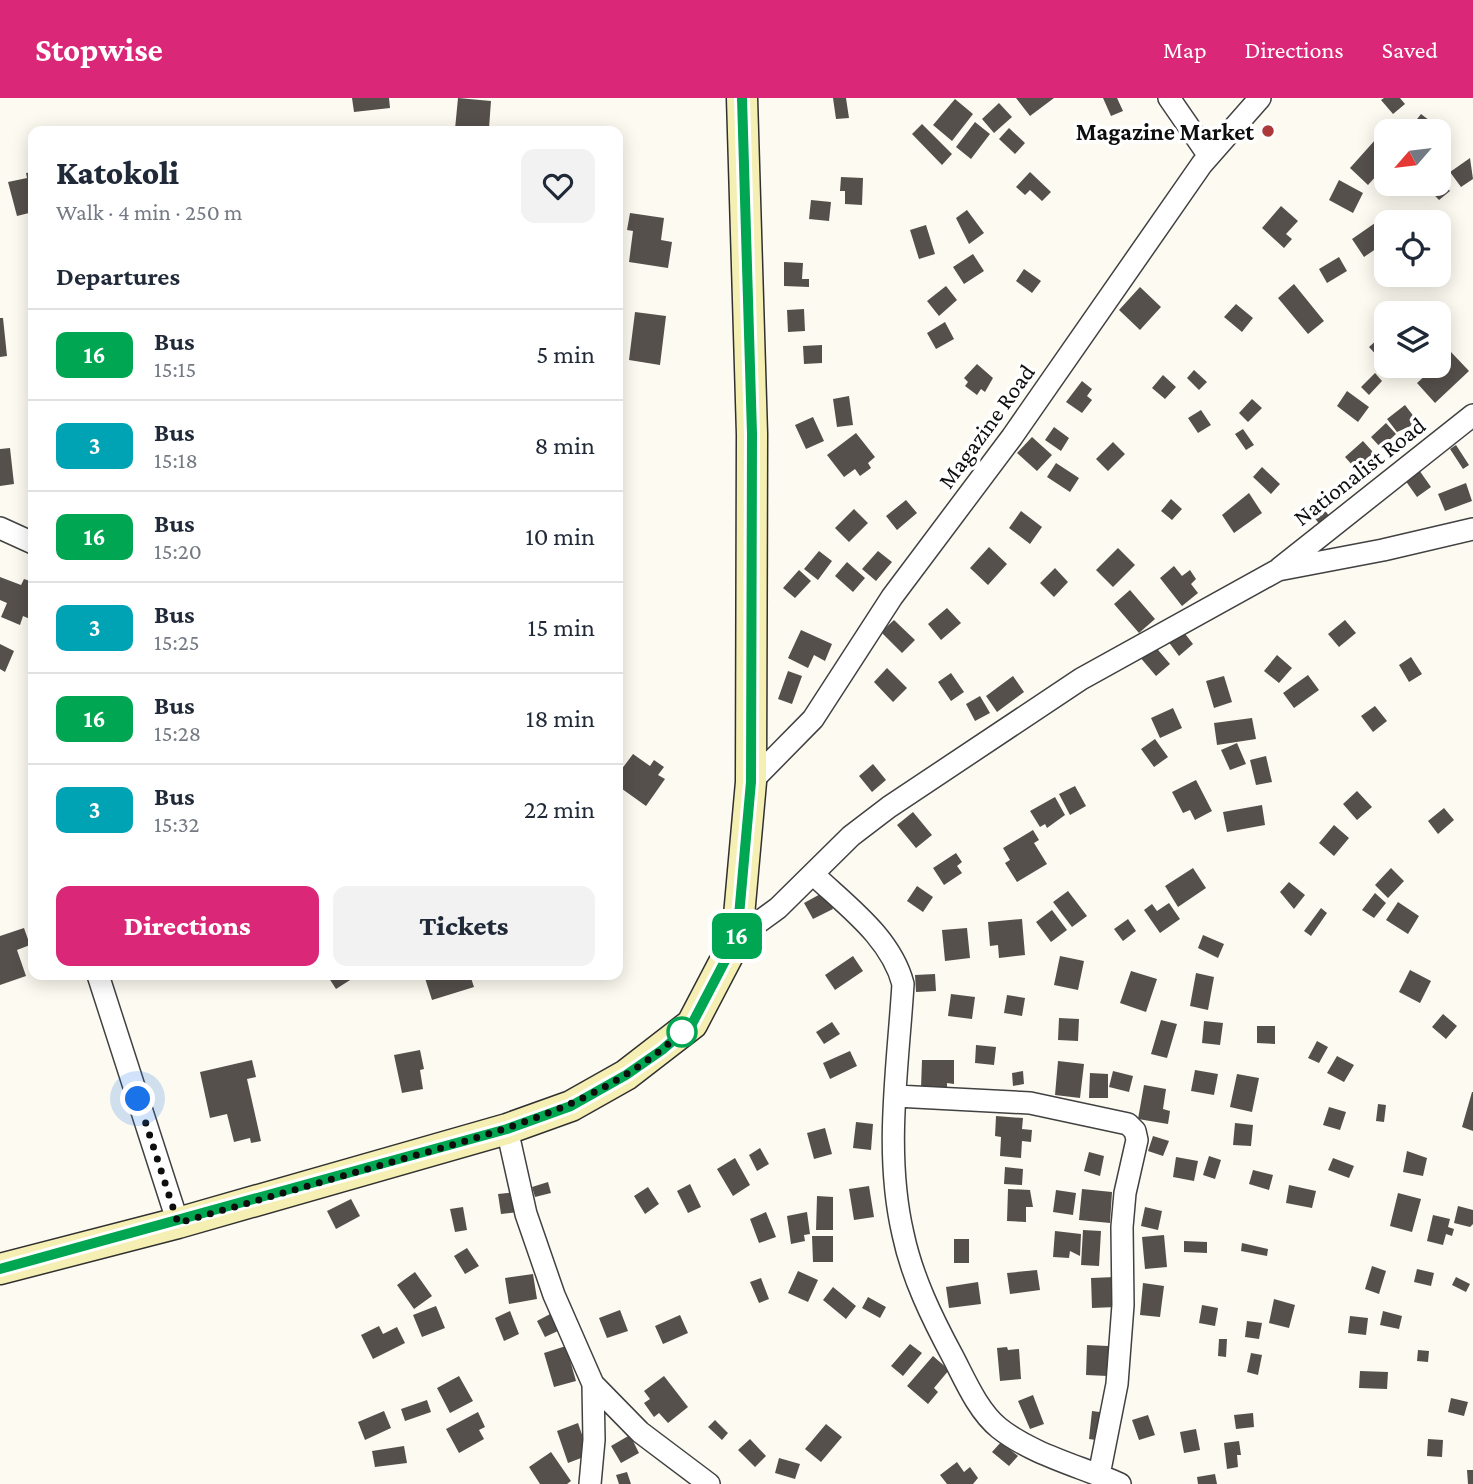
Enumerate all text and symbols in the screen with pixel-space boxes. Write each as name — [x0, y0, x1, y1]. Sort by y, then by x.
text: Stopwise — [35, 31, 163, 68]
text: Map — [1163, 36, 1207, 63]
text: Directions — [1245, 36, 1344, 63]
text: Saved — [1382, 36, 1438, 63]
place label: Magazine Market — [1076, 118, 1254, 145]
north arrow — [1374, 119, 1451, 196]
map controls — [1374, 119, 1451, 378]
marker: Magazine Market — [1260, 123, 1276, 139]
button: heart — [521, 149, 595, 223]
text: Katokoli — [56, 154, 179, 191]
text: Walk · 4 min · 250 m — [56, 199, 243, 225]
button: locate — [1374, 210, 1451, 287]
text: Departures — [56, 262, 180, 291]
button: layers — [1374, 301, 1451, 378]
text: Bus — [154, 327, 195, 356]
text: 5 min — [536, 340, 595, 369]
text: 16 — [83, 341, 106, 368]
text: 15:15 — [154, 356, 196, 382]
street label: Magazine Road — [932, 358, 1040, 493]
street label: Nationalist Road — [1288, 411, 1431, 531]
text: Bus — [154, 418, 195, 447]
text: 8 min — [534, 431, 595, 460]
text: 3 — [89, 432, 100, 459]
text: 15:18 — [154, 447, 198, 473]
text: Bus — [154, 509, 195, 538]
text: 10 min — [525, 522, 595, 551]
text: 16 — [83, 523, 106, 550]
text: 15:20 — [154, 538, 202, 564]
text: Bus — [154, 600, 195, 629]
text: 15 min — [528, 613, 595, 642]
text: 3 — [89, 614, 100, 641]
text: 15:25 — [154, 629, 200, 655]
text: Bus — [154, 691, 195, 720]
text: 18 min — [526, 704, 595, 733]
text: 16 — [83, 705, 106, 732]
text: 15:28 — [154, 720, 201, 746]
text: Bus — [154, 782, 195, 811]
text: 22 min — [524, 795, 595, 824]
text: 3 — [89, 796, 100, 823]
text: 15:32 — [154, 811, 200, 837]
button: Directions — [56, 886, 319, 966]
button: Tickets — [333, 886, 595, 966]
line badge: 16 — [706, 913, 768, 959]
text: 16 — [726, 922, 748, 949]
unlabelled marker — [667, 1017, 697, 1047]
your location — [120, 1081, 155, 1116]

